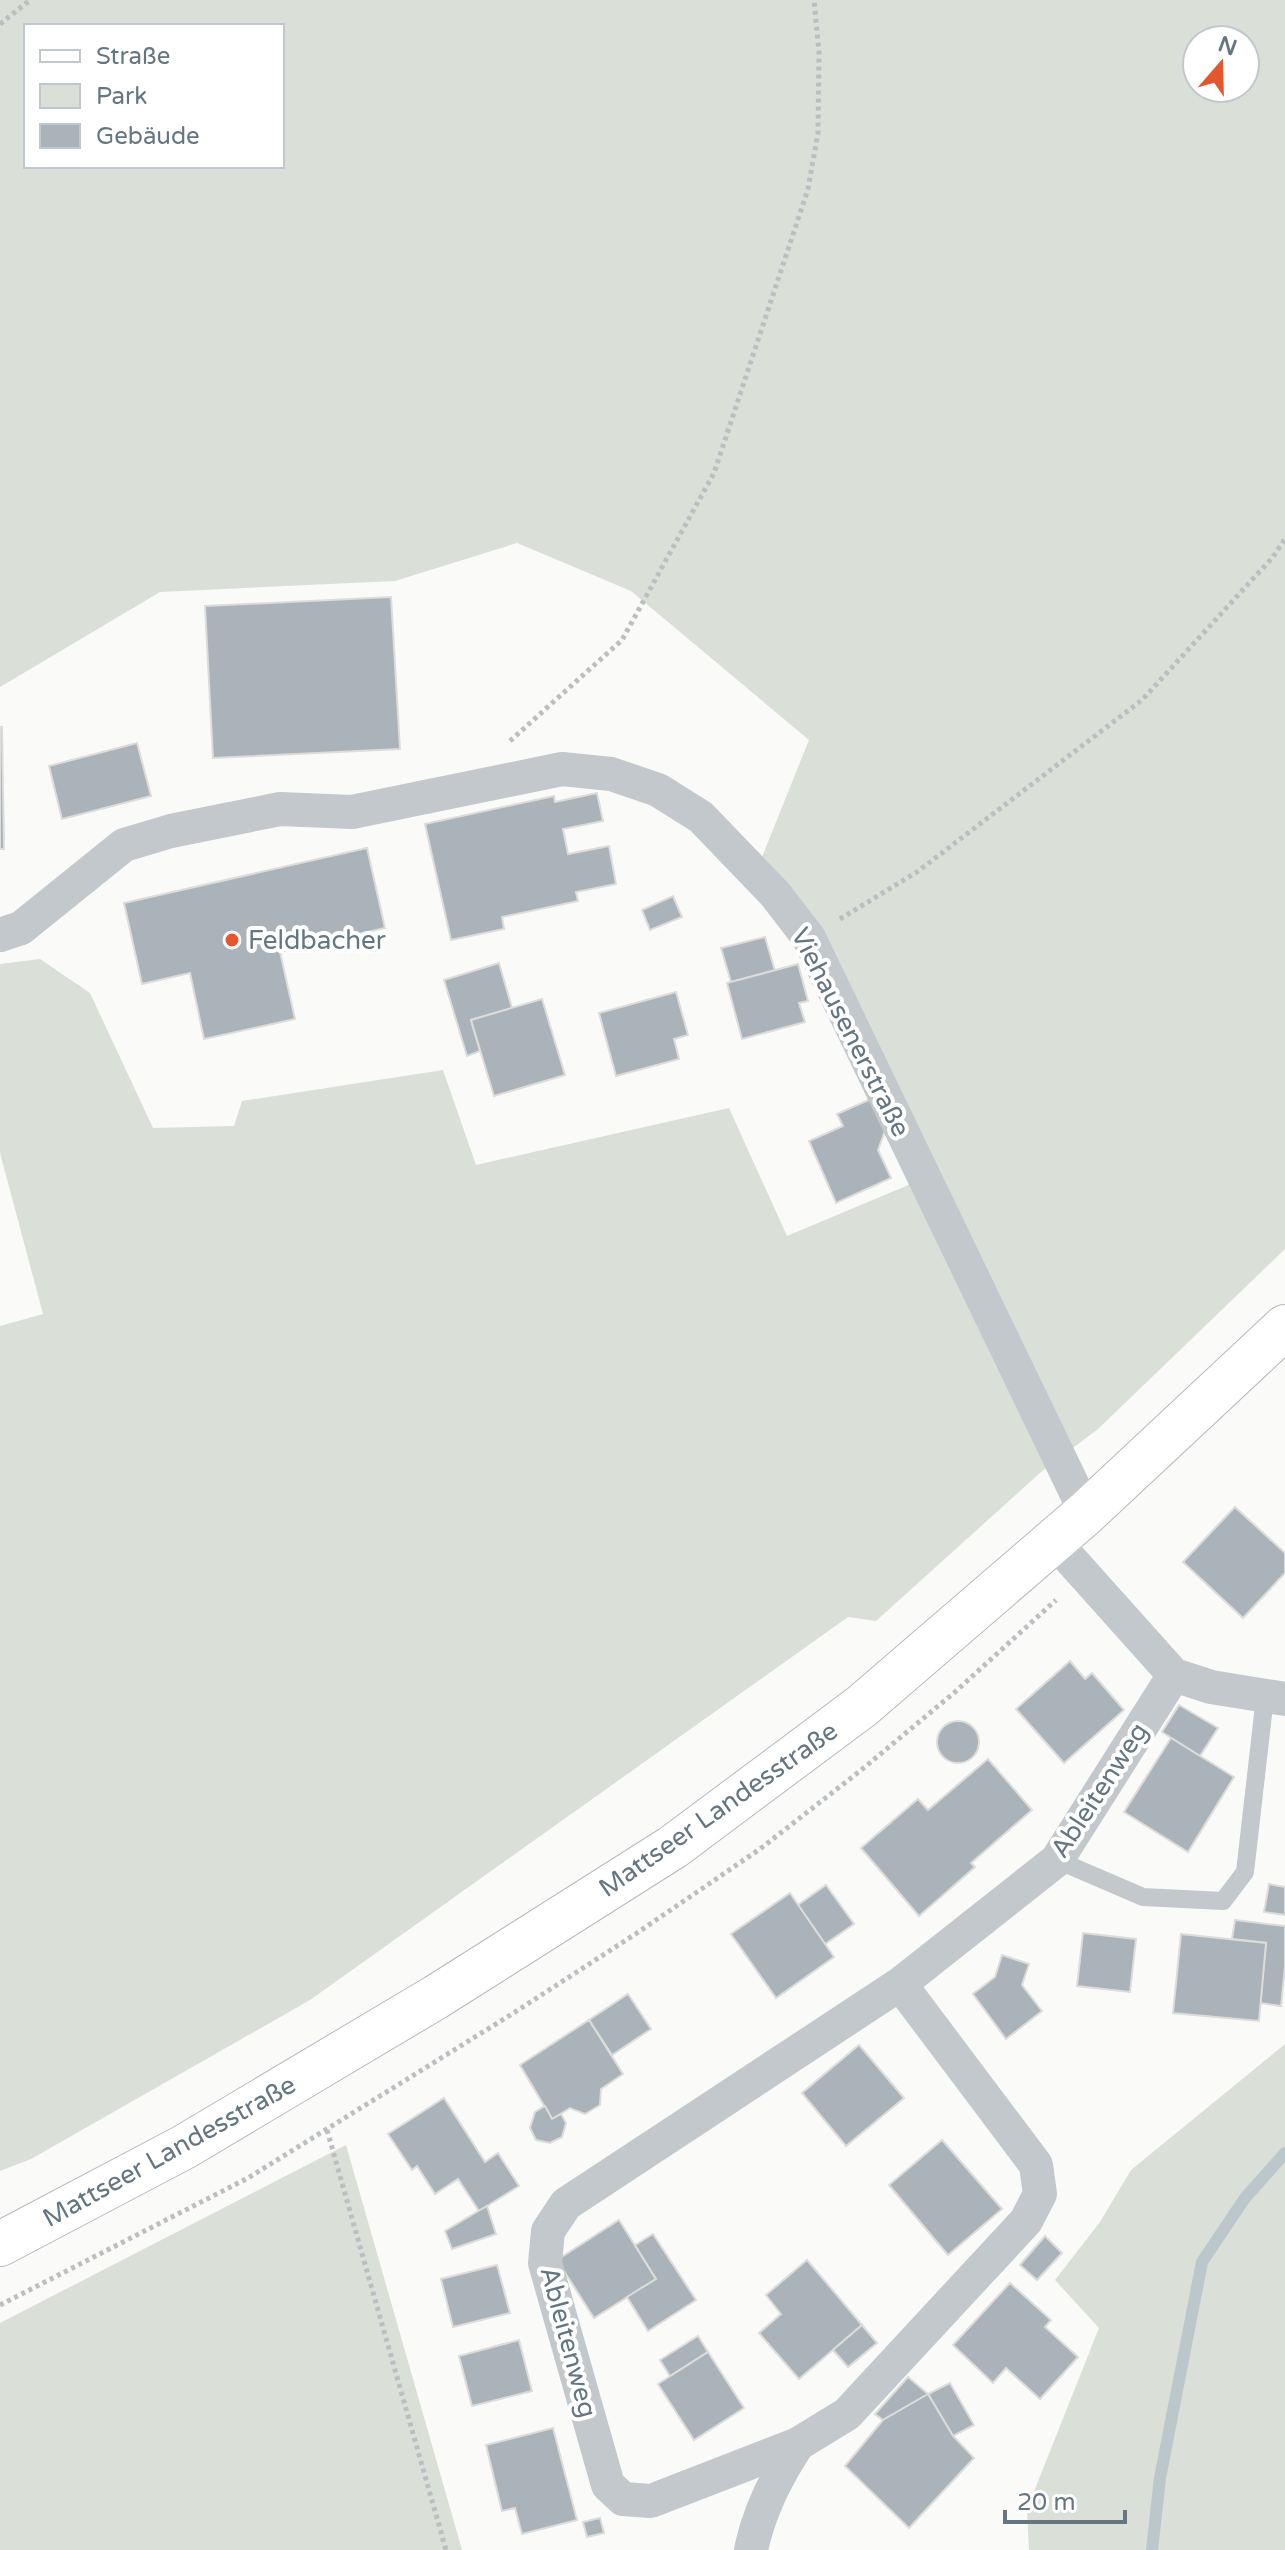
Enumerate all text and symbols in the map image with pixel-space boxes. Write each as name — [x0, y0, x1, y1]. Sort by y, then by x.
legend — [24, 24, 284, 168]
north arrow — [1181, 24, 1261, 104]
text: N — [1215, 31, 1240, 61]
text: Straße — [96, 42, 170, 71]
text: Park — [96, 82, 147, 111]
text: Gebäude — [96, 122, 200, 151]
street label: Viehausenerstraße — [784, 923, 917, 1142]
place label: Feldbacher — [248, 925, 386, 956]
marker: Feldbacher — [223, 931, 241, 949]
street label: Mattseer Landesstraße — [593, 1715, 844, 1904]
street label: Ableitenweg — [1044, 1717, 1155, 1864]
street label: Mattseer Landesstraße — [37, 2069, 301, 2234]
street label: Ableitenweg — [533, 2263, 604, 2421]
scale bar — [1005, 2474, 1125, 2524]
text: 20 m — [1017, 2488, 1075, 2517]

